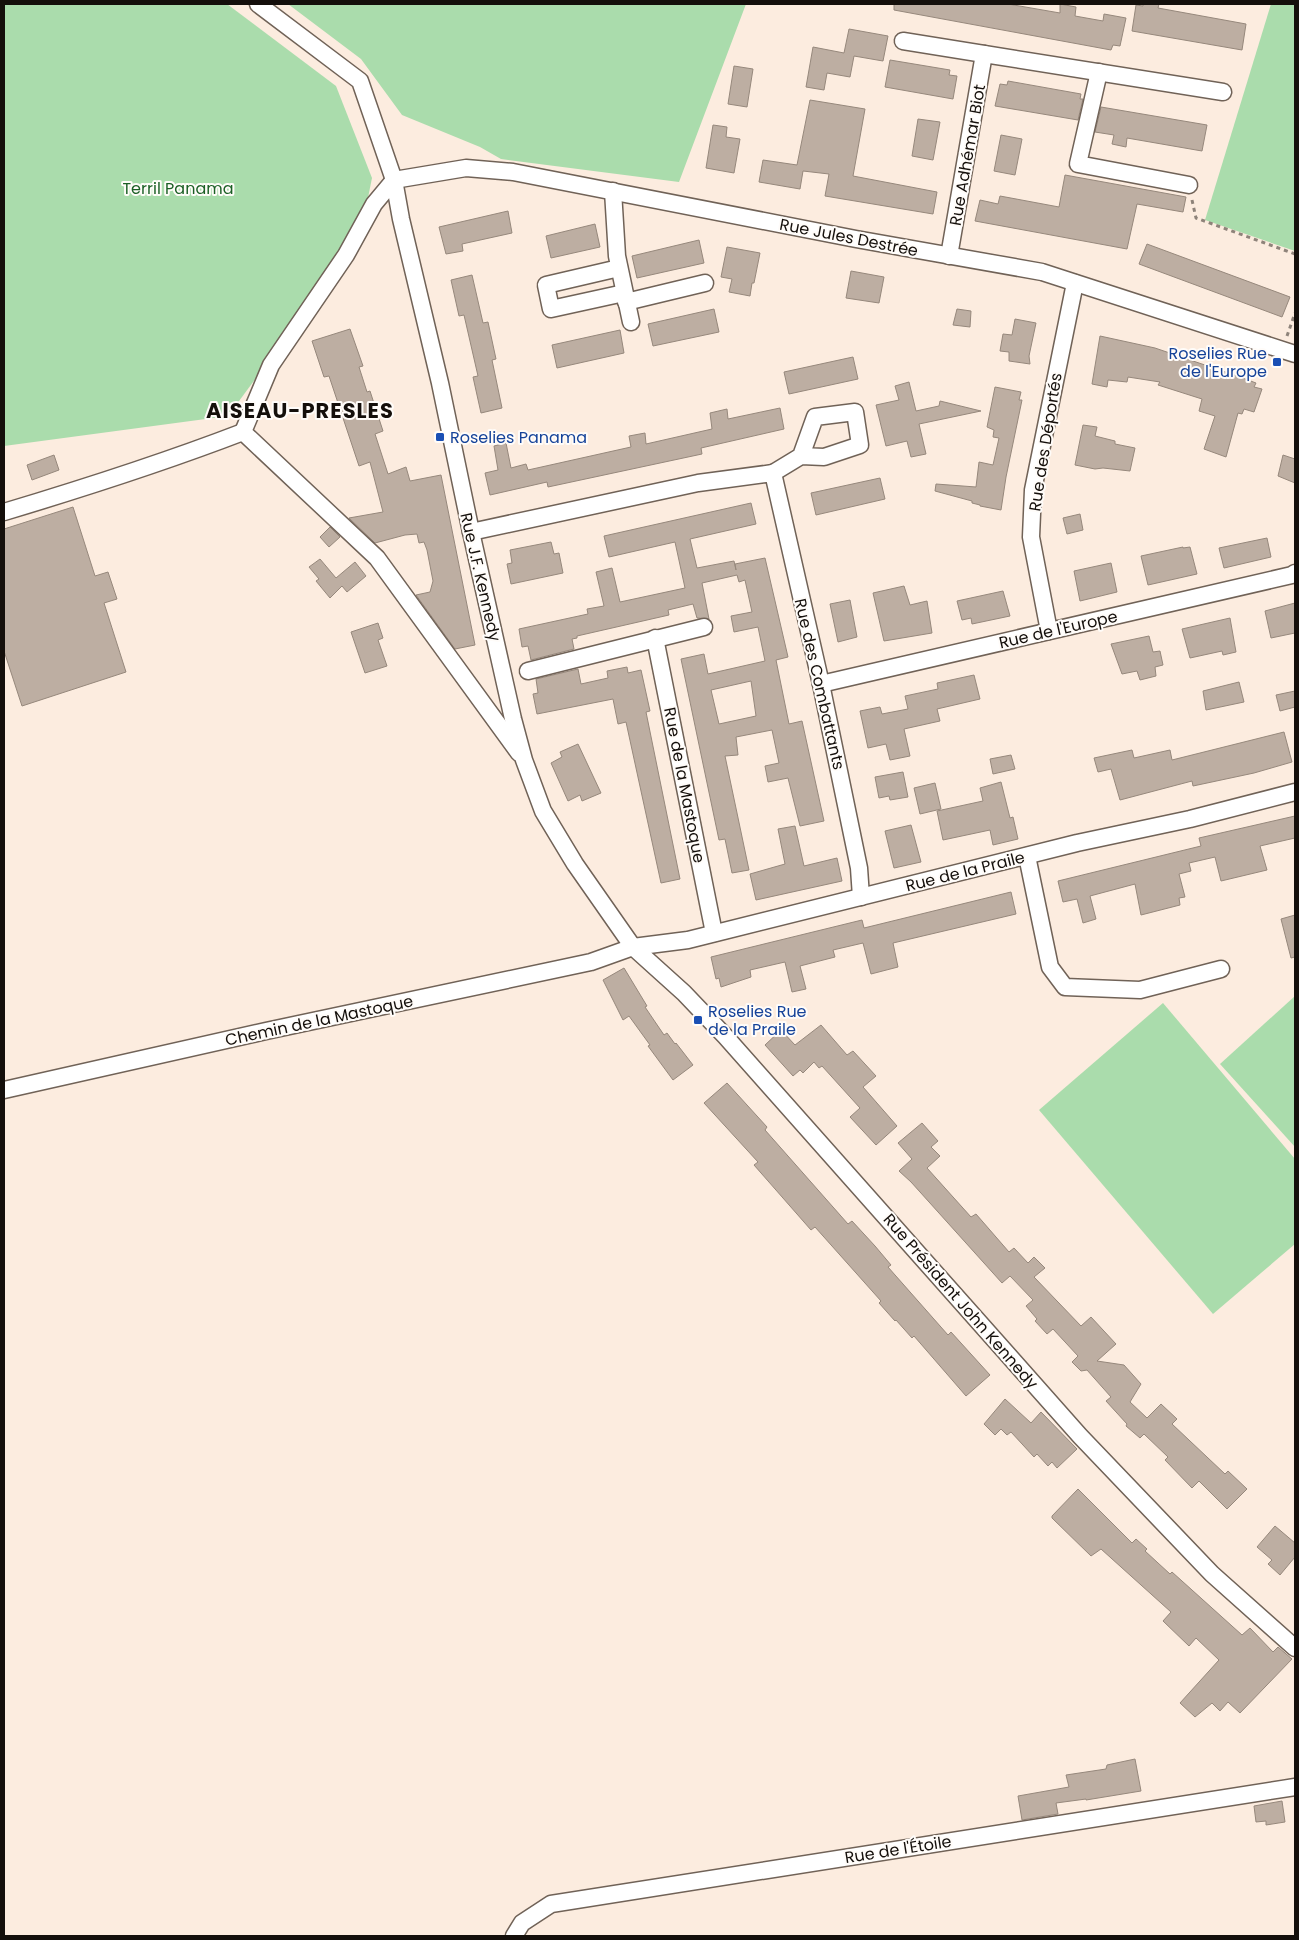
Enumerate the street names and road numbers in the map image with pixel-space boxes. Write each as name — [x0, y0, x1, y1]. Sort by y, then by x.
street label: Rue Adhémar Biot — [944, 82, 991, 228]
street label: Rue Jules Destrée — [778, 213, 920, 262]
street label: Rue des Déportés — [1023, 371, 1068, 513]
street label: Rue J.F. Kennedy — [455, 510, 507, 644]
street label: Rue des Combattants — [789, 596, 850, 772]
street label: Rue de l'Europe — [997, 605, 1120, 654]
street label: Rue de la Mastoque — [658, 705, 711, 865]
street label: Rue de la Praile — [903, 846, 1027, 897]
street label: Chemin de la Mastoque — [223, 989, 415, 1052]
street label: Rue Président John Kennedy — [878, 1209, 1043, 1394]
street label: Rue de l'Étoile — [843, 1830, 953, 1869]

